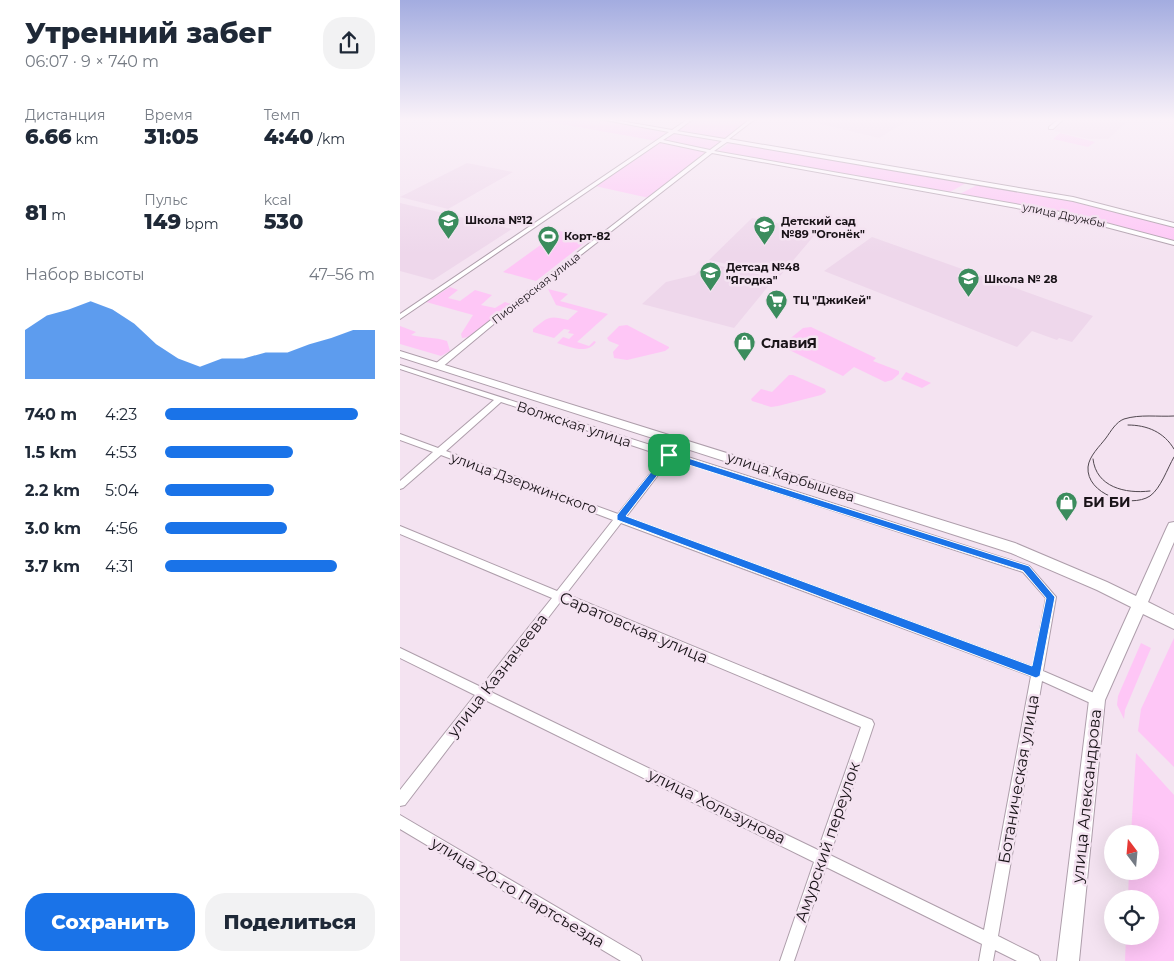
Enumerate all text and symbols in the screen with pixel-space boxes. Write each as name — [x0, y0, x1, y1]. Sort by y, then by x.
text: Утренний забег — [25, 16, 271, 50]
button: share — [323, 17, 375, 69]
text: 06:07 · 9 × 740 m — [25, 52, 159, 71]
text: Дистанция — [25, 106, 105, 124]
text: Время — [144, 106, 193, 124]
text: Темп — [264, 106, 300, 124]
text: 6.66 — [25, 124, 72, 149]
text: 31:05 — [144, 124, 199, 149]
text: 4:40 — [264, 124, 314, 149]
text: km — [72, 130, 99, 148]
text: /km — [314, 130, 345, 148]
text: Пульс — [144, 191, 188, 209]
text: kcal — [264, 191, 292, 209]
street label: улица Дружбы — [1020, 199, 1107, 231]
text: 81 — [25, 200, 48, 225]
text: m — [48, 206, 66, 224]
school or university icon: Школа №12 — [437, 208, 461, 239]
text: 149 — [144, 209, 181, 234]
text: 530 — [264, 209, 303, 234]
place label: Школа №12 — [465, 213, 533, 227]
place label: Детский сад №89 "Огонёк" — [781, 214, 865, 241]
text: bpm — [181, 215, 219, 233]
school or university icon: Детский сад №89 "Огонёк" — [753, 215, 777, 246]
sports icon: Корт-82 — [536, 224, 560, 255]
place label: Корт-82 — [564, 229, 611, 243]
street label: Пионерская улица — [489, 249, 583, 327]
place label: Детсад №48 "Ягодка" — [726, 260, 800, 287]
school or university icon: Детсад №48 "Ягодка" — [698, 261, 722, 292]
text: Набор высоты — [25, 265, 145, 284]
text: 47–56 m — [309, 265, 375, 284]
school or university icon: Школа № 28 — [956, 267, 980, 298]
place label: Школа № 28 — [984, 272, 1057, 286]
supermarket icon: ТЦ "ДжиКей" — [765, 288, 789, 319]
place label: ТЦ "ДжиКей" — [793, 293, 871, 307]
shop icon: СлавиЯ — [733, 331, 757, 362]
place label: СлавиЯ — [761, 334, 817, 352]
street label: Волжская улица — [514, 397, 634, 451]
text: 740 m — [25, 405, 77, 424]
text: 4:23 — [105, 405, 137, 424]
pin — [648, 434, 690, 476]
icon: arrive — [655, 441, 683, 469]
text: 1.5 km — [25, 443, 77, 462]
text: 4:53 — [105, 443, 137, 462]
street label: улица Дзержинского — [447, 448, 600, 518]
street label: улица Карбышева — [724, 448, 857, 506]
text: 2.2 km — [25, 481, 80, 500]
text: 5:04 — [105, 481, 139, 500]
shop icon: БИ БИ — [1055, 490, 1079, 521]
place label: БИ БИ — [1083, 493, 1131, 511]
text: 3.0 km — [25, 519, 81, 538]
text: 4:56 — [105, 519, 138, 538]
text: 3.7 km — [25, 557, 80, 576]
text: 4:31 — [105, 557, 134, 576]
street label: Саратовская улица — [557, 588, 711, 667]
street label: улица Казначеева — [443, 610, 552, 742]
street label: Ботаническая улица — [994, 693, 1043, 865]
street label: улица Александрова — [1068, 708, 1105, 885]
street label: Амурский переулок — [791, 759, 864, 925]
street label: улица Хользунова — [644, 764, 789, 848]
north arrow — [1104, 825, 1159, 880]
map controls — [1104, 825, 1159, 945]
street label: улица 20-го Партсъезда — [427, 833, 608, 952]
button: locate — [1104, 890, 1159, 945]
button: Сохранить — [25, 893, 195, 951]
button: Поделиться — [205, 893, 375, 951]

